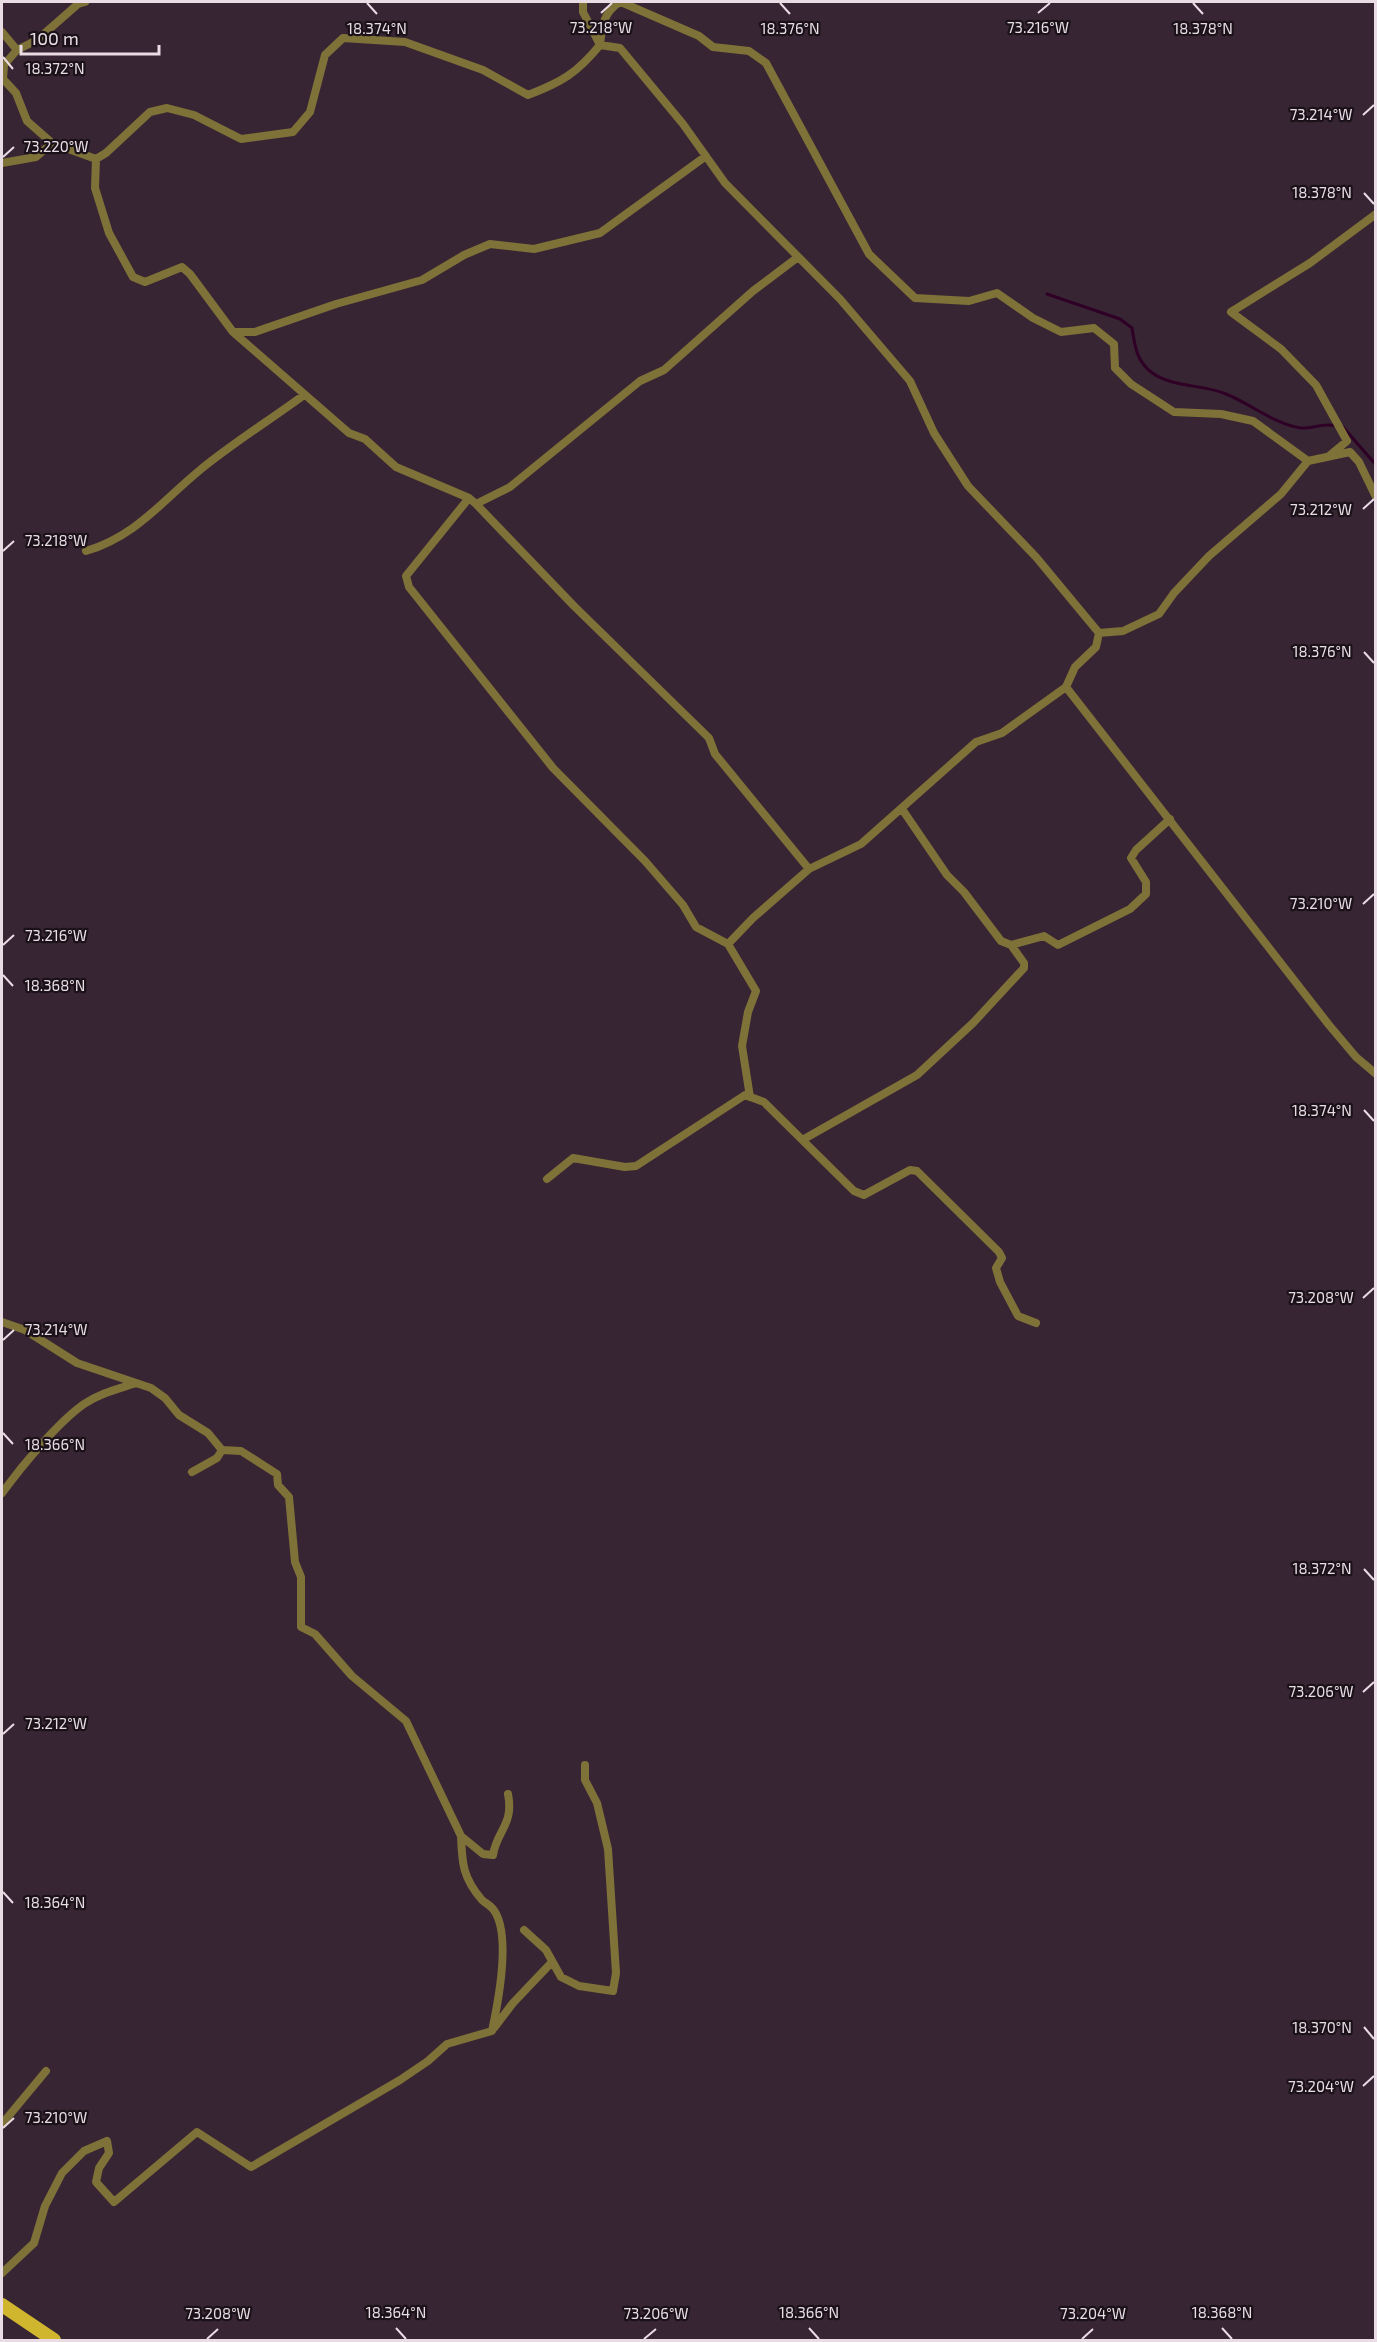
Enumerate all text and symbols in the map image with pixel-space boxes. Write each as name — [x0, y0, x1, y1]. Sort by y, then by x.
scale bar — [21, 18, 159, 56]
text: 73.218°W — [570, 18, 632, 36]
text: 73.216°W — [1007, 18, 1069, 36]
text: 18.374°N — [347, 19, 407, 37]
text: 18.376°N — [760, 19, 820, 37]
text: 18.378°N — [1173, 19, 1233, 37]
text: 100 m — [30, 27, 79, 49]
text: 18.372°N — [26, 59, 84, 77]
text: 73.214°W — [1290, 105, 1352, 123]
text: 73.220°W — [23, 137, 89, 155]
text: 18.378°N — [1292, 183, 1352, 201]
text: 73.212°W — [1290, 500, 1352, 518]
text: 73.218°W — [25, 531, 87, 549]
text: 18.376°N — [1292, 642, 1352, 660]
text: 73.210°W — [1290, 894, 1352, 912]
text: 73.216°W — [25, 926, 87, 944]
text: 18.368°N — [25, 976, 85, 994]
text: 18.374°N — [1292, 1101, 1352, 1119]
text: 73.208°W — [1288, 1288, 1354, 1306]
text: 73.214°W — [25, 1320, 87, 1338]
text: 18.366°N — [25, 1435, 85, 1453]
text: 18.372°N — [1293, 1559, 1351, 1577]
text: 73.206°W — [1288, 1682, 1354, 1700]
text: 73.212°W — [25, 1714, 87, 1732]
text: 18.364°N — [25, 1893, 85, 1911]
text: 18.370°N — [1292, 2018, 1352, 2036]
text: 73.204°W — [1288, 2077, 1354, 2095]
text: 73.210°W — [25, 2108, 87, 2126]
text: 18.364°N — [366, 2303, 426, 2321]
text: 18.366°N — [779, 2303, 839, 2321]
text: 18.368°N — [1192, 2303, 1252, 2321]
text: 73.208°W — [185, 2304, 251, 2322]
text: 73.206°W — [623, 2304, 689, 2322]
text: 73.204°W — [1060, 2304, 1126, 2322]

